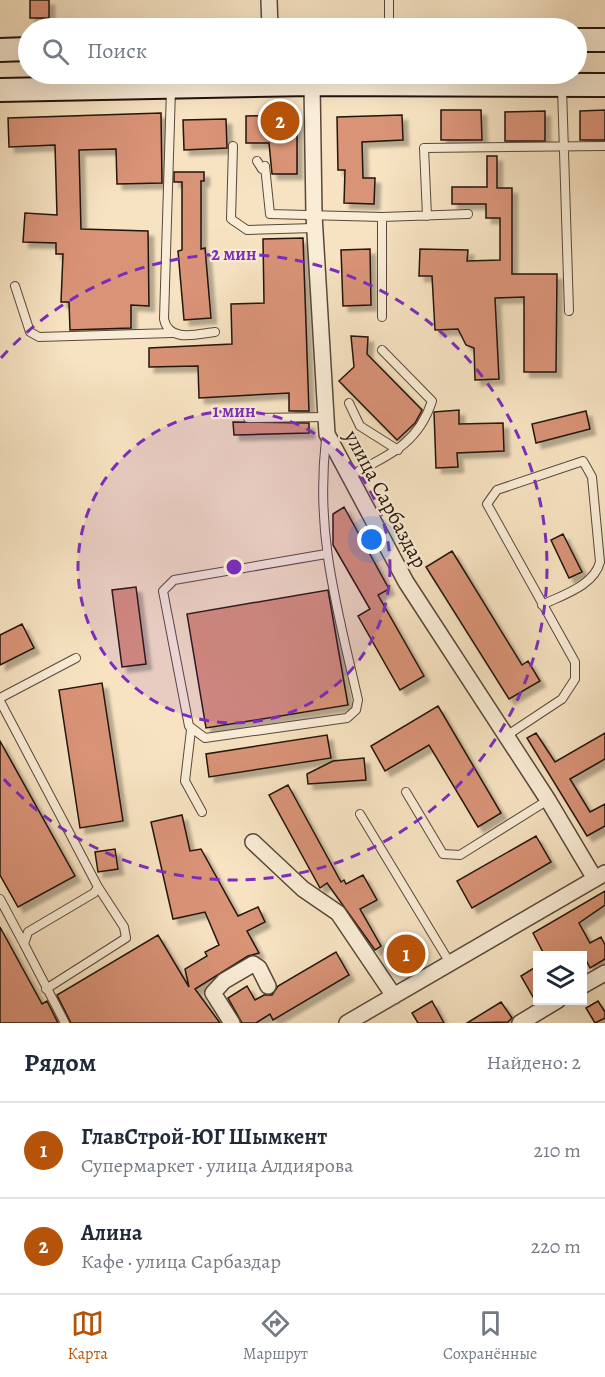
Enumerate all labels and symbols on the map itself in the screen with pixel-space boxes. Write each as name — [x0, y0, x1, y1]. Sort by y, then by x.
pin: 2 — [260, 98, 300, 144]
text: 2 мин — [211, 242, 257, 266]
text: 1 мин — [212, 399, 256, 423]
street label: улица Сарбаздар — [337, 424, 434, 573]
your location — [357, 525, 386, 554]
centre of rings — [224, 557, 244, 577]
pin: 1 — [386, 932, 426, 976]

